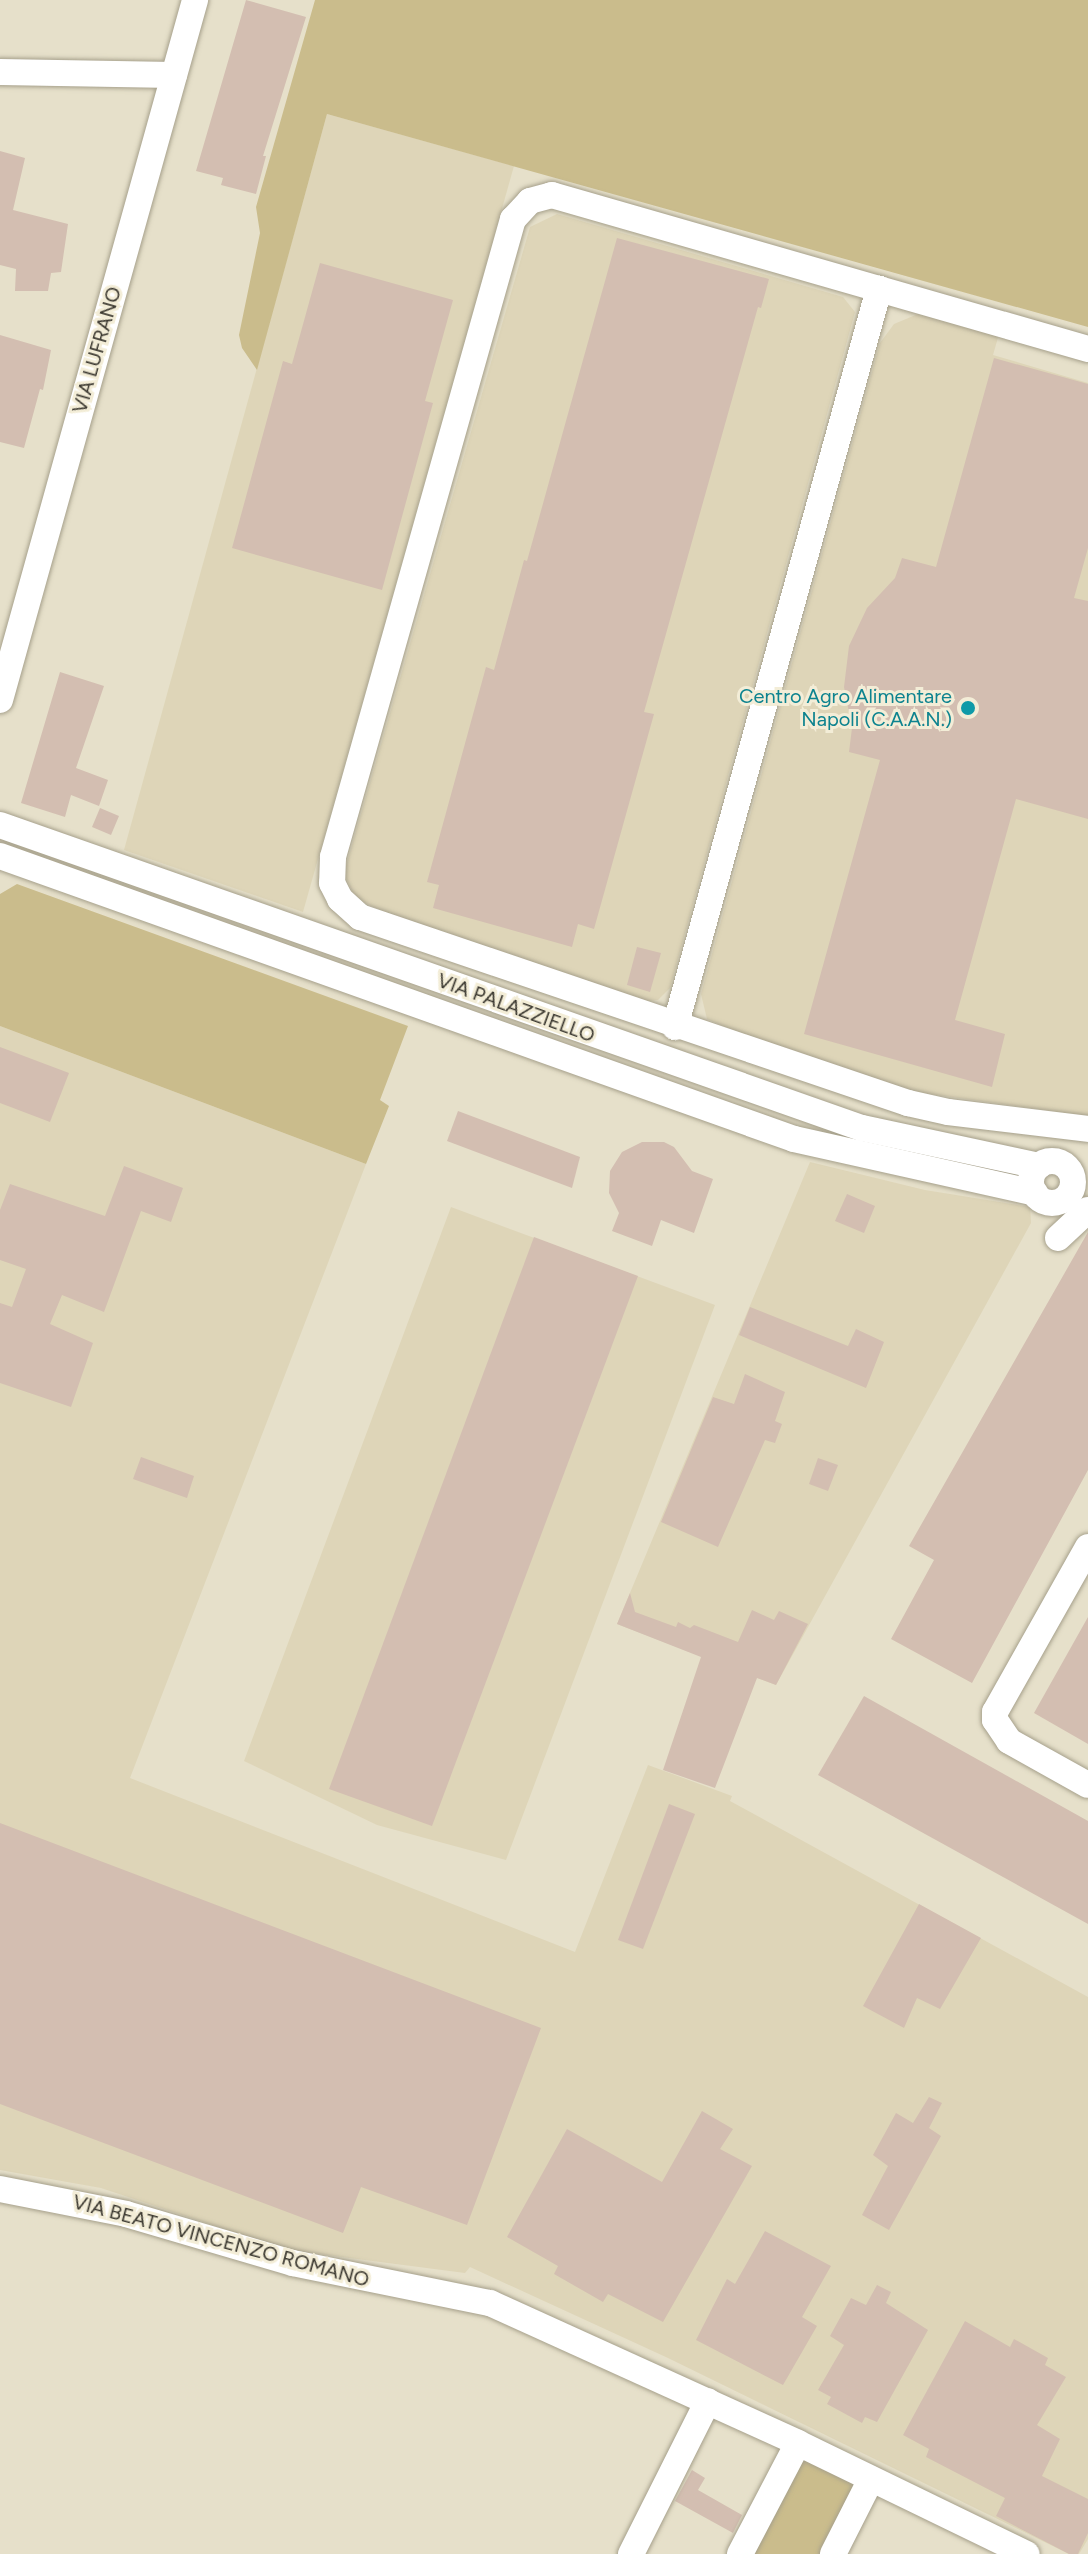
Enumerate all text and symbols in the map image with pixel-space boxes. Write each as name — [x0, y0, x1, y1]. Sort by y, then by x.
street label: VIA LUFRANO — [68, 284, 126, 416]
place label: Centro Agro Alimentare Napoli (C.A.A.N.) — [739, 684, 952, 731]
marker: Centro Agro Alimentare Napoli (C.A.A.N.) — [959, 699, 977, 717]
street label: VIA PALAZZIELLO — [434, 968, 598, 1048]
street label: VIA BEATO VINCENZO ROMANO — [70, 2190, 372, 2292]

